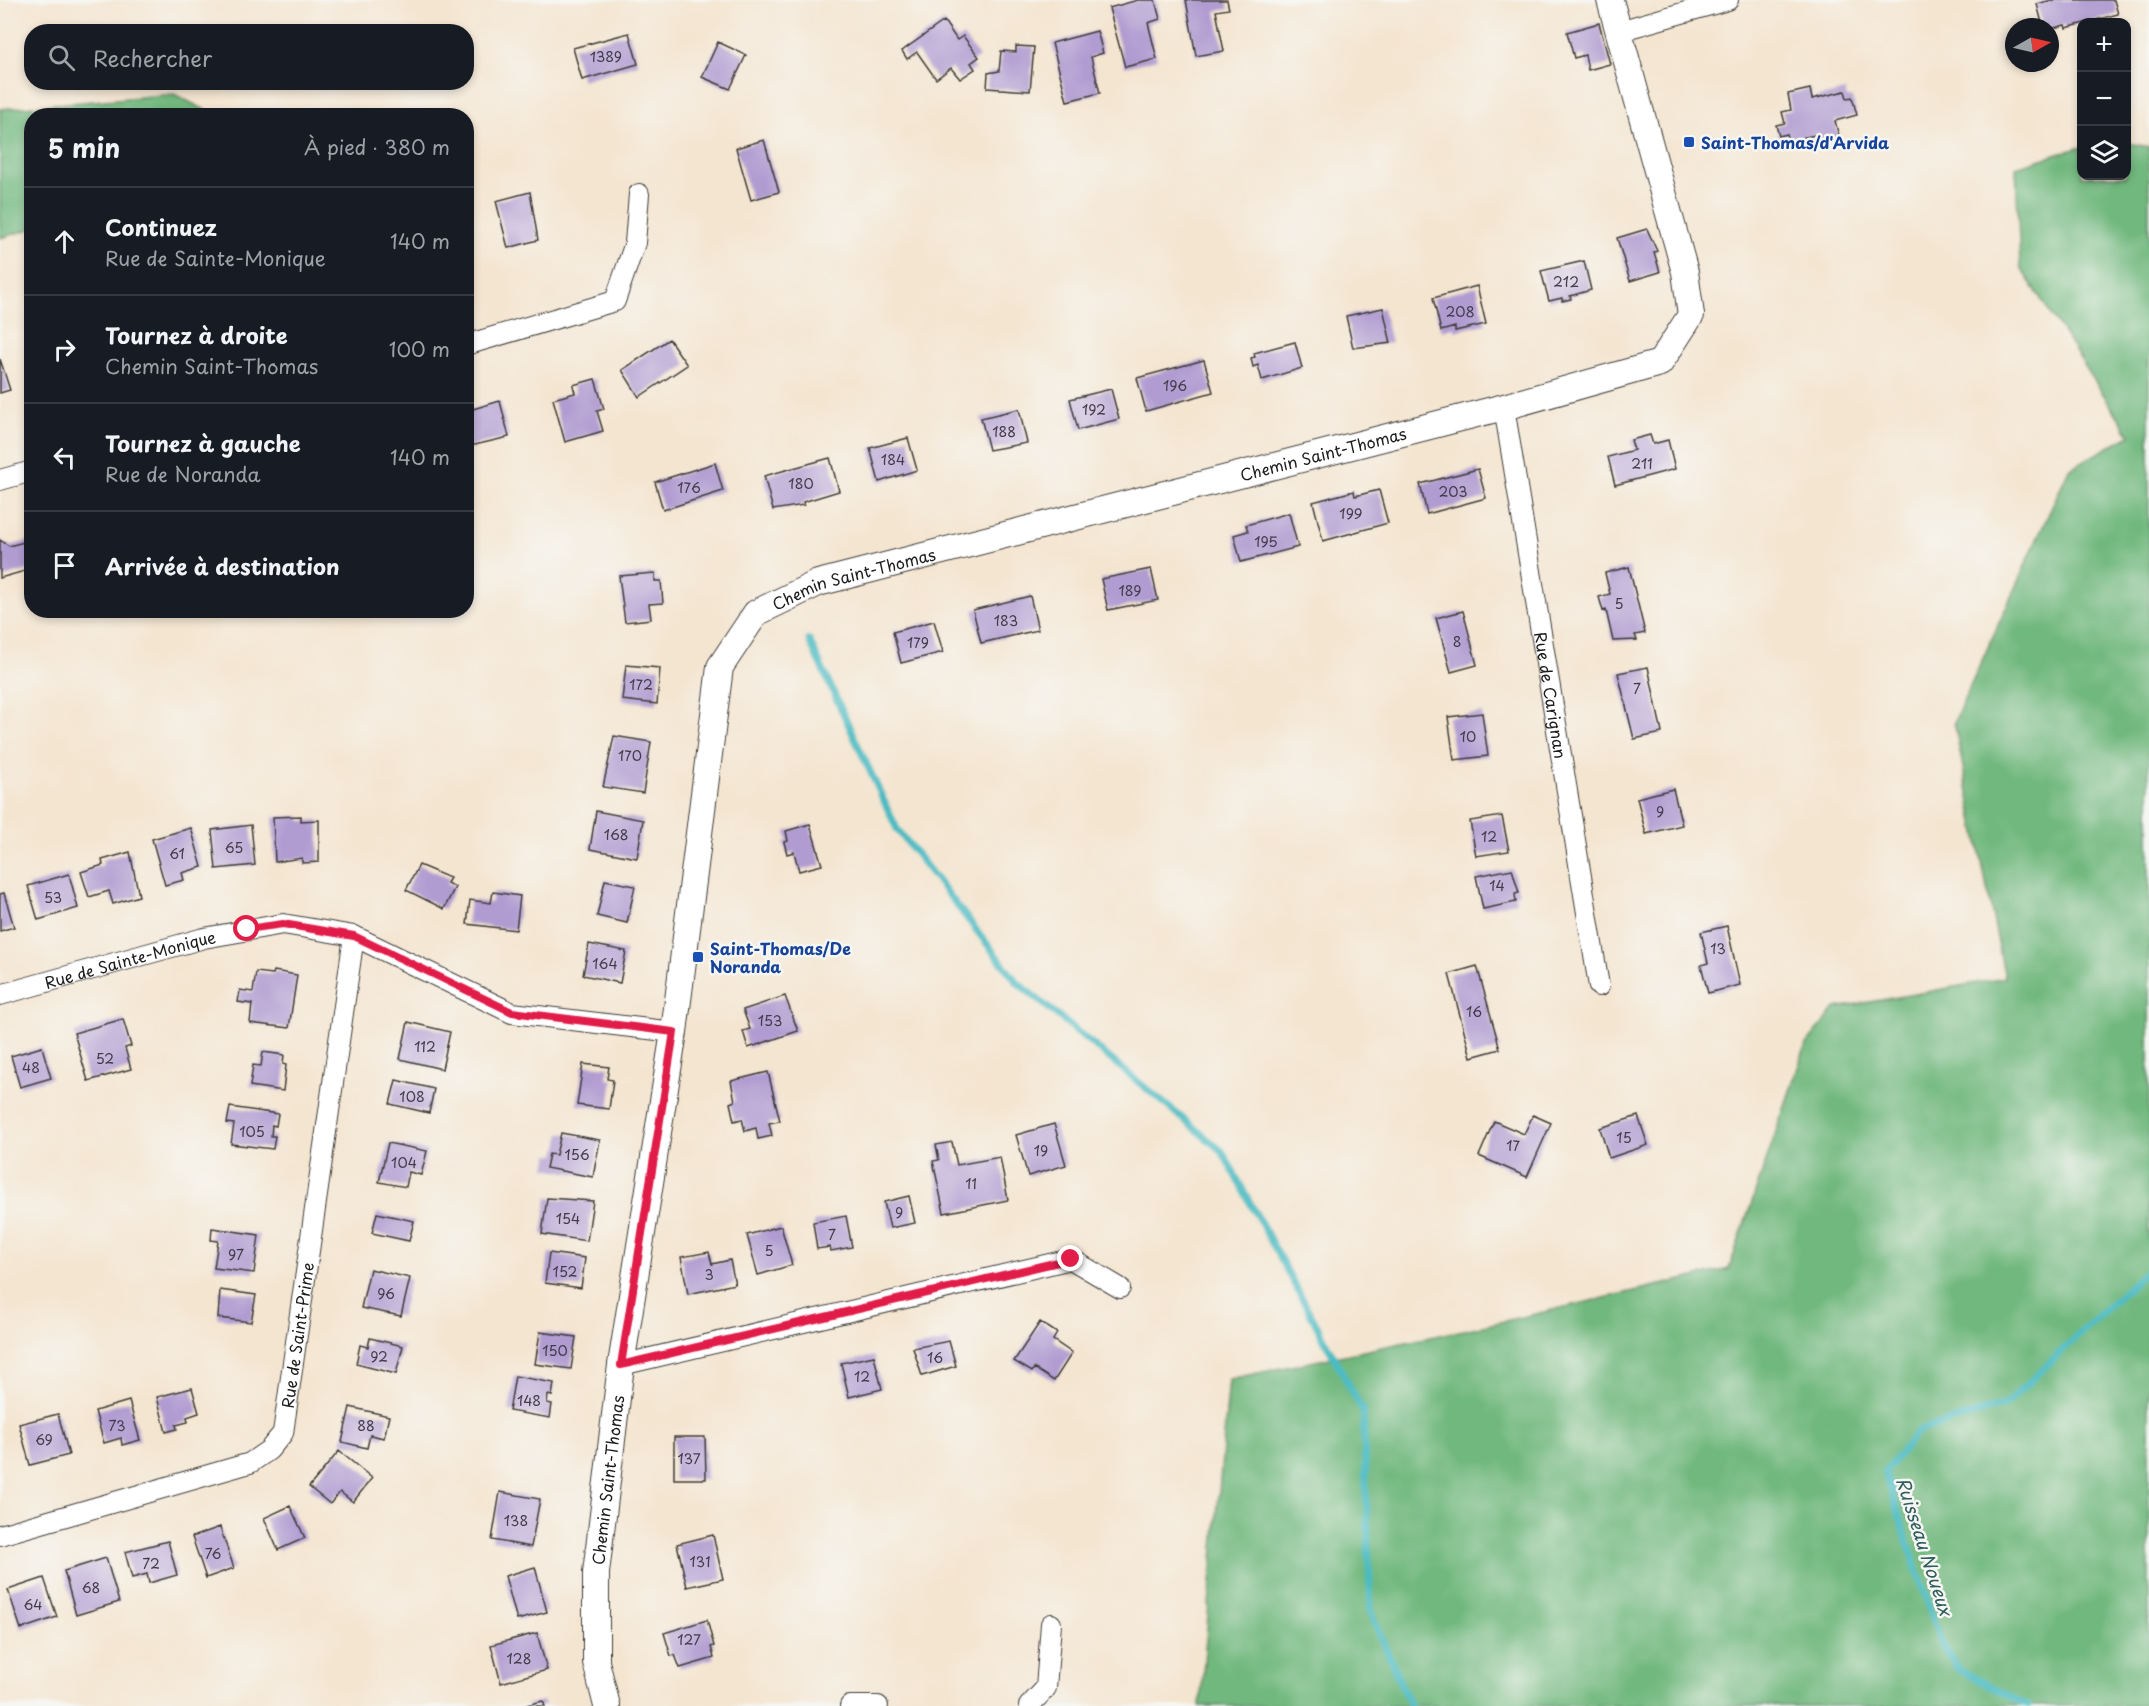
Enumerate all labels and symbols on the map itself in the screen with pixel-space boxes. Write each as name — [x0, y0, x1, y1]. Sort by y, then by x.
north arrow — [2005, 18, 2059, 72]
house number: 1389 — [590, 46, 622, 67]
place label: Saint-Thomas/d'Arvida — [1701, 130, 1889, 154]
marker: Saint-Thomas/d'Arvida — [1682, 135, 1696, 149]
house number: 212 — [1553, 271, 1579, 292]
house number: 208 — [1445, 301, 1475, 322]
house number: 196 — [1163, 375, 1187, 396]
house number: 192 — [1082, 399, 1106, 420]
house number: 188 — [992, 421, 1016, 442]
street label: Chemin Saint-Thomas — [1237, 421, 1409, 486]
house number: 184 — [881, 449, 905, 470]
house number: 211 — [1631, 453, 1653, 474]
house number: 180 — [788, 473, 814, 494]
house number: 176 — [677, 477, 701, 498]
house number: 203 — [1439, 481, 1467, 502]
house number: 199 — [1339, 503, 1363, 524]
house number: 195 — [1254, 531, 1278, 552]
street label: Chemin Saint-Thomas — [768, 541, 938, 616]
house number: 189 — [1118, 580, 1142, 601]
house number: 5 — [1614, 593, 1624, 614]
house number: 183 — [994, 610, 1018, 631]
street label: Rue de Carignan — [1529, 630, 1573, 760]
house number: 8 — [1453, 631, 1461, 652]
house number: 179 — [907, 632, 929, 653]
house number: 172 — [629, 674, 653, 695]
house number: 7 — [1633, 678, 1641, 699]
house number: 10 — [1460, 726, 1476, 747]
house number: 170 — [618, 745, 642, 766]
house number: 9 — [1656, 801, 1664, 822]
house number: 168 — [604, 824, 628, 845]
house number: 12 — [1481, 826, 1497, 847]
house number: 65 — [225, 837, 243, 858]
house number: 61 — [169, 843, 185, 864]
house number: 14 — [1489, 875, 1505, 896]
house number: 53 — [44, 887, 62, 908]
route start — [233, 915, 259, 941]
street label: Rue de Sainte-Monique — [42, 924, 218, 994]
place label: Saint-Thomas/De Noranda — [710, 936, 851, 978]
house number: 13 — [1710, 938, 1726, 959]
marker: Saint-Thomas/De Noranda — [691, 950, 705, 964]
house number: 164 — [592, 953, 618, 974]
house number: 16 — [1466, 1001, 1482, 1022]
house number: 153 — [758, 1010, 782, 1031]
house number: 112 — [414, 1036, 436, 1057]
house number: 52 — [96, 1048, 114, 1069]
house number: 48 — [22, 1057, 40, 1078]
house number: 108 — [399, 1086, 425, 1107]
house number: 105 — [239, 1121, 265, 1142]
house number: 15 — [1616, 1127, 1632, 1148]
house number: 17 — [1506, 1135, 1520, 1156]
house number: 19 — [1034, 1140, 1048, 1161]
house number: 156 — [564, 1144, 590, 1165]
house number: 104 — [391, 1152, 417, 1173]
house number: 11 — [965, 1173, 977, 1194]
house number: 9 — [895, 1202, 903, 1223]
house number: 154 — [556, 1208, 580, 1229]
house number: 7 — [828, 1224, 836, 1245]
house number: 5 — [764, 1240, 774, 1261]
house number: 97 — [228, 1244, 244, 1265]
route end — [1057, 1245, 1083, 1271]
street label: Rue de Saint-Prime — [275, 1261, 319, 1410]
house number: 152 — [553, 1261, 577, 1282]
house number: 3 — [704, 1264, 714, 1285]
house number: 96 — [377, 1283, 395, 1304]
house number: 150 — [542, 1340, 568, 1361]
house number: 92 — [370, 1346, 388, 1367]
house number: 16 — [927, 1347, 943, 1368]
house number: 12 — [854, 1366, 870, 1387]
house number: 148 — [517, 1390, 541, 1411]
street label: Chemin Saint-Thomas — [585, 1394, 629, 1566]
house number: 73 — [109, 1415, 125, 1436]
house number: 88 — [357, 1415, 375, 1436]
house number: 69 — [35, 1429, 53, 1450]
house number: 137 — [677, 1448, 701, 1469]
water label: Ruisseau Noueux — [1890, 1473, 1961, 1621]
house number: 138 — [504, 1510, 528, 1531]
house number: 76 — [205, 1543, 222, 1564]
house number: 131 — [690, 1551, 710, 1572]
house number: 72 — [142, 1553, 160, 1574]
house number: 68 — [82, 1577, 100, 1598]
house number: 64 — [23, 1594, 43, 1615]
house number: 127 — [677, 1629, 701, 1650]
house number: 128 — [507, 1648, 531, 1669]

